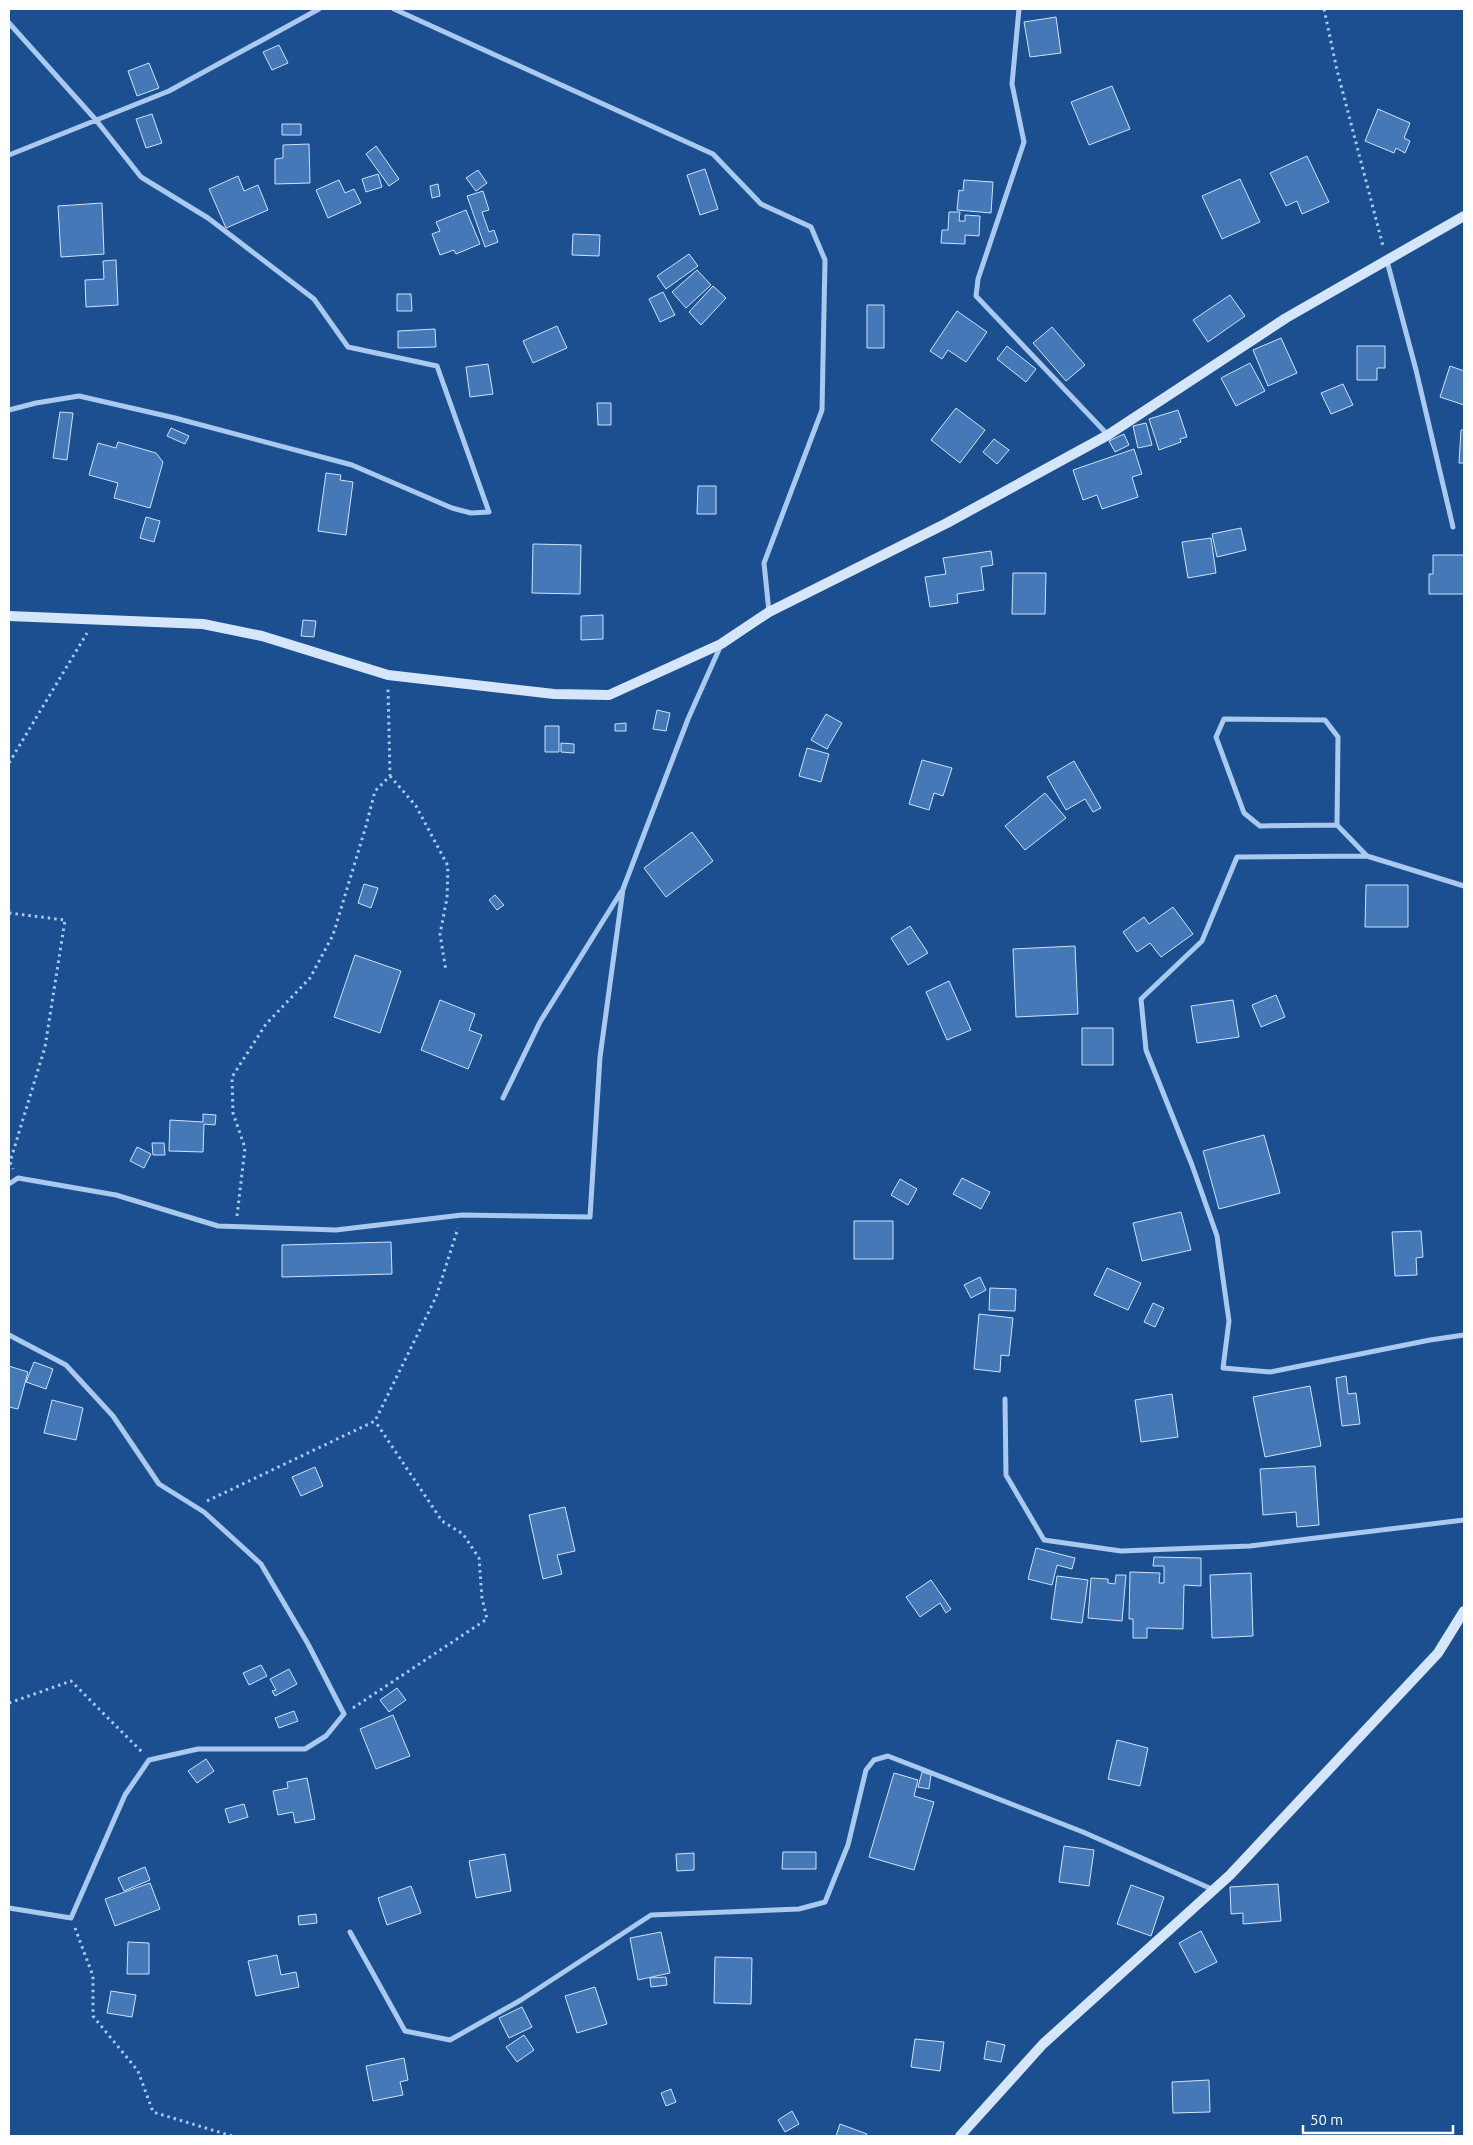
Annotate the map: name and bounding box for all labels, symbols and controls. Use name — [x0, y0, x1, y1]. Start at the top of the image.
scale bar — [1303, 2102, 1453, 2134]
text: 50 m — [1310, 2111, 1343, 2128]

